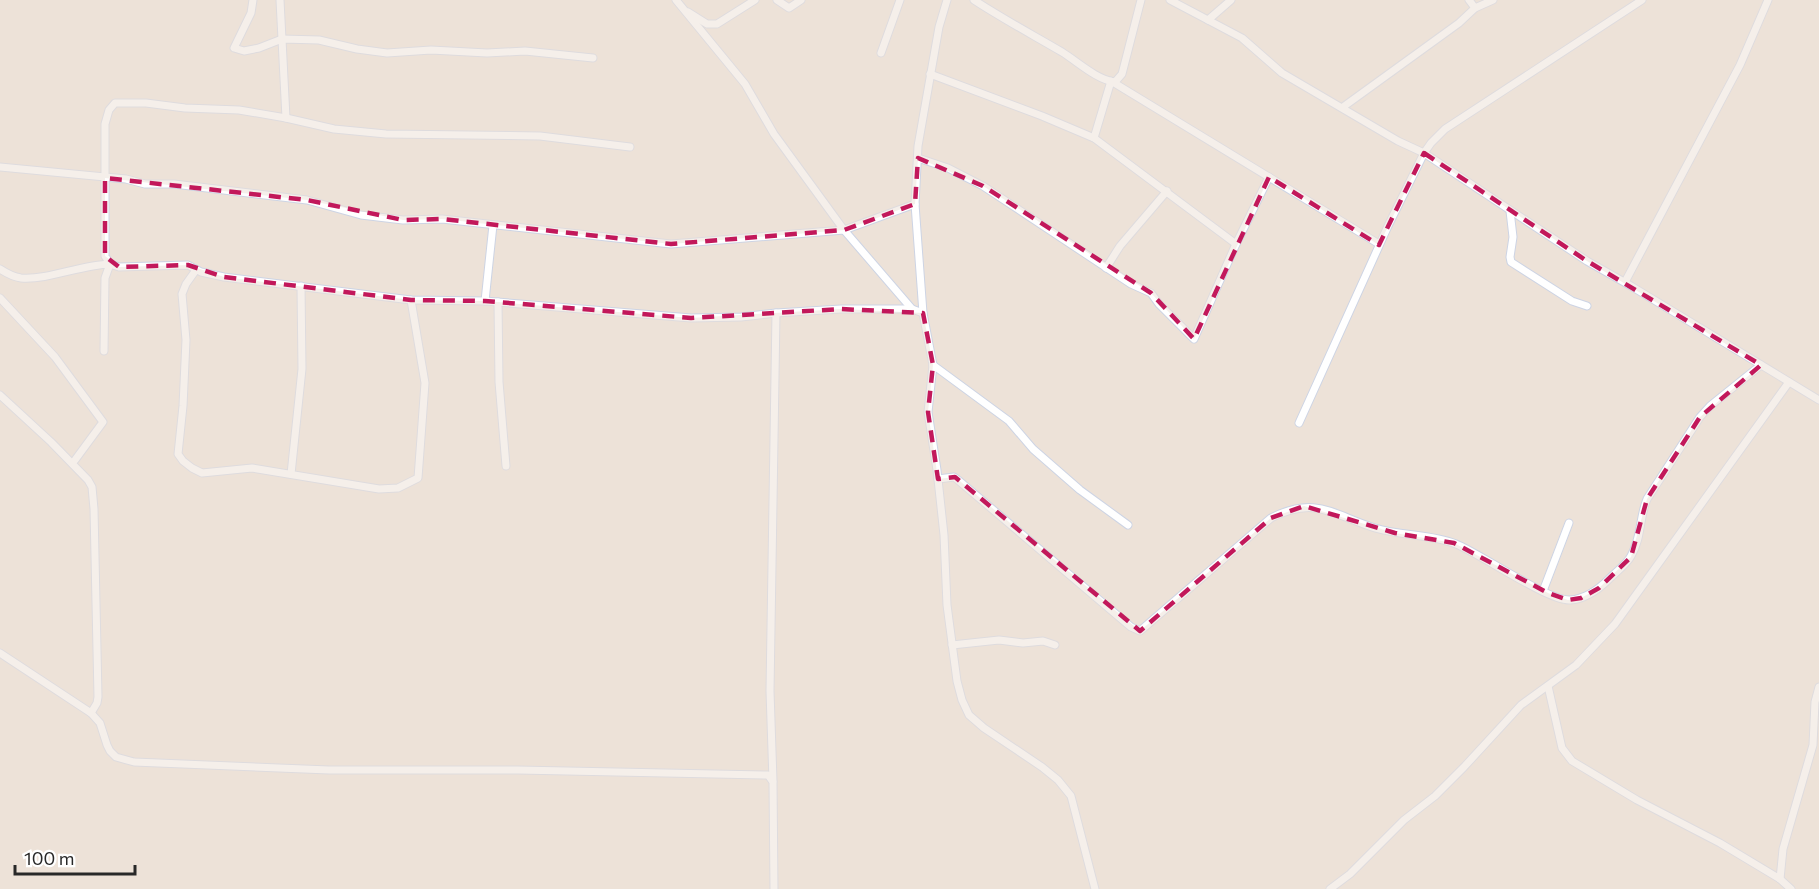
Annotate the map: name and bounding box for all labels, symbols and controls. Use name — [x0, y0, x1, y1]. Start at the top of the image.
scale bar — [15, 838, 135, 876]
text: 100 m — [24, 847, 74, 869]

